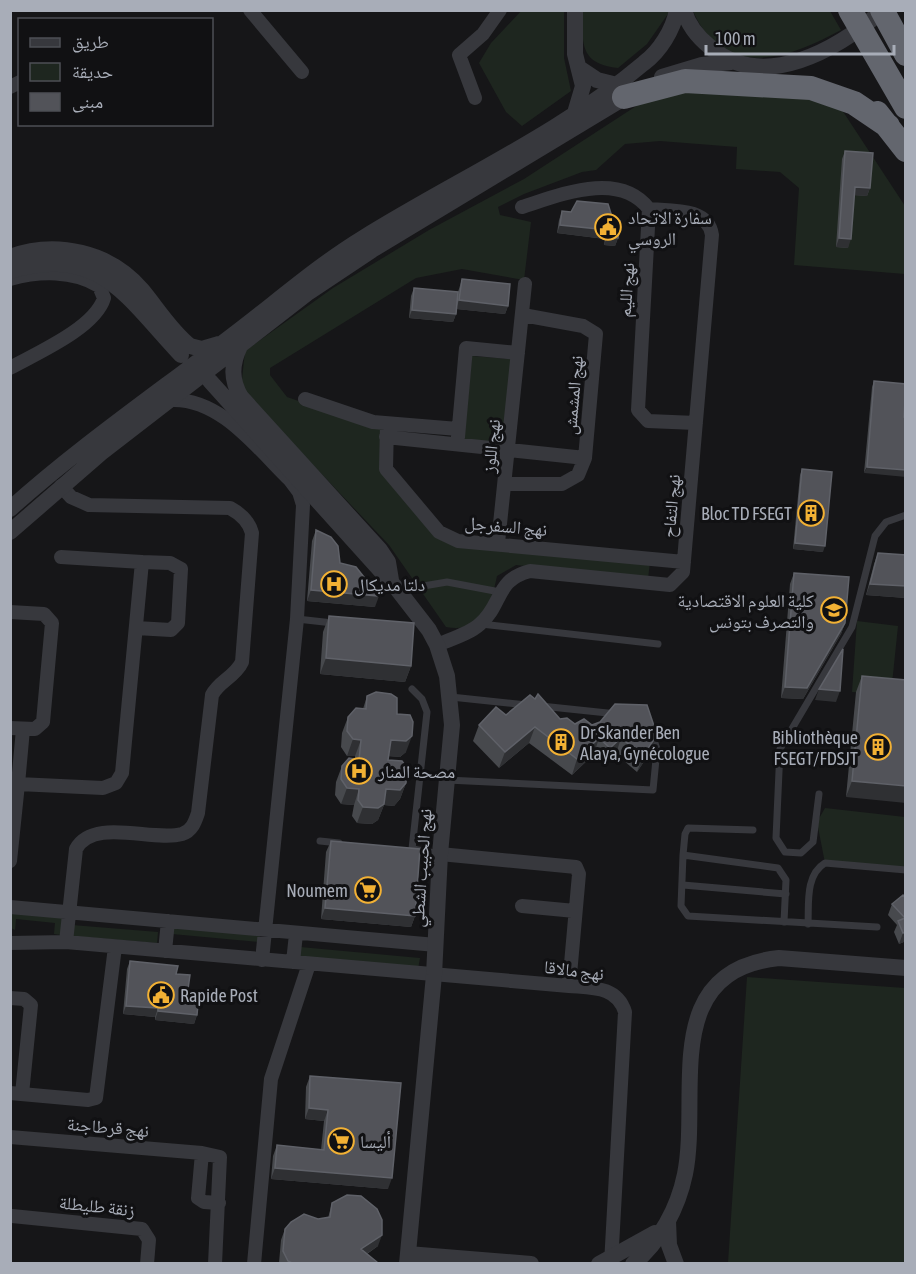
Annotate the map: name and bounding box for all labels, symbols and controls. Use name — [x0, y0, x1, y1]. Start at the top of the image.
legend — [18, 18, 213, 126]
scale bar — [706, 18, 894, 56]
text: 100 m — [715, 28, 756, 49]
text: طريق — [72, 31, 109, 53]
text: حديقة — [72, 61, 113, 82]
text: مبنى — [72, 91, 103, 113]
place label: سفارة الاتحاد الروسي — [628, 207, 712, 253]
public building icon: سفارة الاتحاد الروسي — [593, 212, 623, 242]
street label: نهج الليم — [614, 262, 640, 318]
street label: نهج المشمش — [559, 354, 589, 436]
street label: نهج اللوز — [478, 418, 506, 475]
street label: نهج التفاح — [658, 473, 686, 539]
building icon: Bloc TD FSEGT — [796, 498, 826, 528]
place label: Bloc TD FSEGT — [701, 503, 792, 524]
street label: نهج السفرجل — [464, 512, 548, 542]
hospital icon: دلتا مديكال — [319, 569, 349, 599]
place label: دلتا مديكال — [354, 574, 425, 596]
place label: كلية العلوم الاقتصادية والتصرف بتونس — [677, 590, 815, 633]
school or university icon: كلية العلوم الاقتصادية والتصرف بتونس — [819, 595, 849, 625]
place label: Dr Skander Ben Alaya, Gynécologue — [580, 722, 710, 764]
building icon: Dr Skander Ben Alaya, Gynécologue — [546, 727, 576, 757]
place label: Bibliothèque FSEGT/FDSJT — [772, 727, 858, 769]
building icon: Bibliothèque FSEGT/FDSJT — [863, 732, 893, 762]
hospital icon: مصحة المنار — [344, 756, 374, 786]
place label: مصحة المنار — [377, 761, 455, 782]
street label: نهج الحبيب الشطي — [406, 808, 440, 928]
supermarket icon: Noumem — [353, 875, 383, 905]
place label: Noumem — [286, 880, 348, 901]
street label: نهج مالاقا — [542, 956, 605, 986]
public building icon: Rapide Post — [146, 980, 176, 1010]
place label: Rapide Post — [180, 985, 258, 1006]
street label: نهج قرطاجنة — [66, 1113, 150, 1143]
supermarket icon: أليسا — [326, 1126, 356, 1156]
place label: أليسا — [360, 1131, 391, 1152]
street label: زنقة طليطلة — [58, 1192, 136, 1221]

